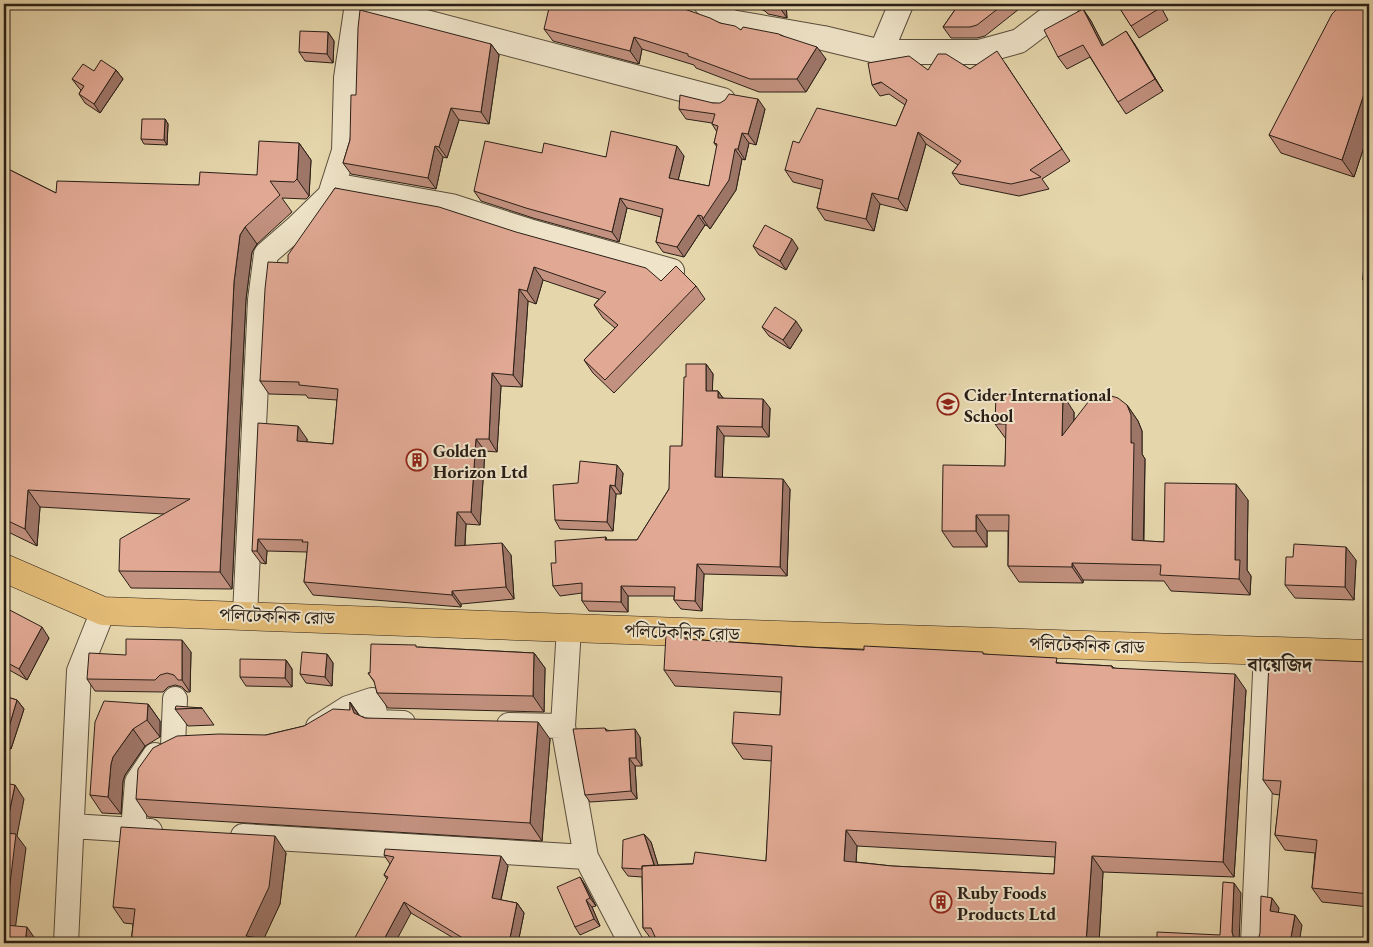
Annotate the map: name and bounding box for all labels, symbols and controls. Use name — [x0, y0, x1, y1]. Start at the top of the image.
place label: Cider International School — [964, 383, 1112, 427]
school or university icon: Cider International School — [936, 392, 960, 416]
place label: Golden Horizon Ltd — [433, 439, 528, 483]
building icon: Golden Horizon Ltd — [405, 448, 429, 472]
street label: পলিটেকনিক রোড — [219, 602, 336, 630]
street label: পলিটেকনিক রোড — [624, 618, 741, 646]
street label: পলিটেকনিক রোড — [1029, 631, 1146, 659]
district label: বায়েজিদ — [1247, 652, 1314, 677]
place label: Ruby Foods Products Ltd — [957, 881, 1056, 925]
building icon: Ruby Foods Products Ltd — [929, 890, 953, 914]

